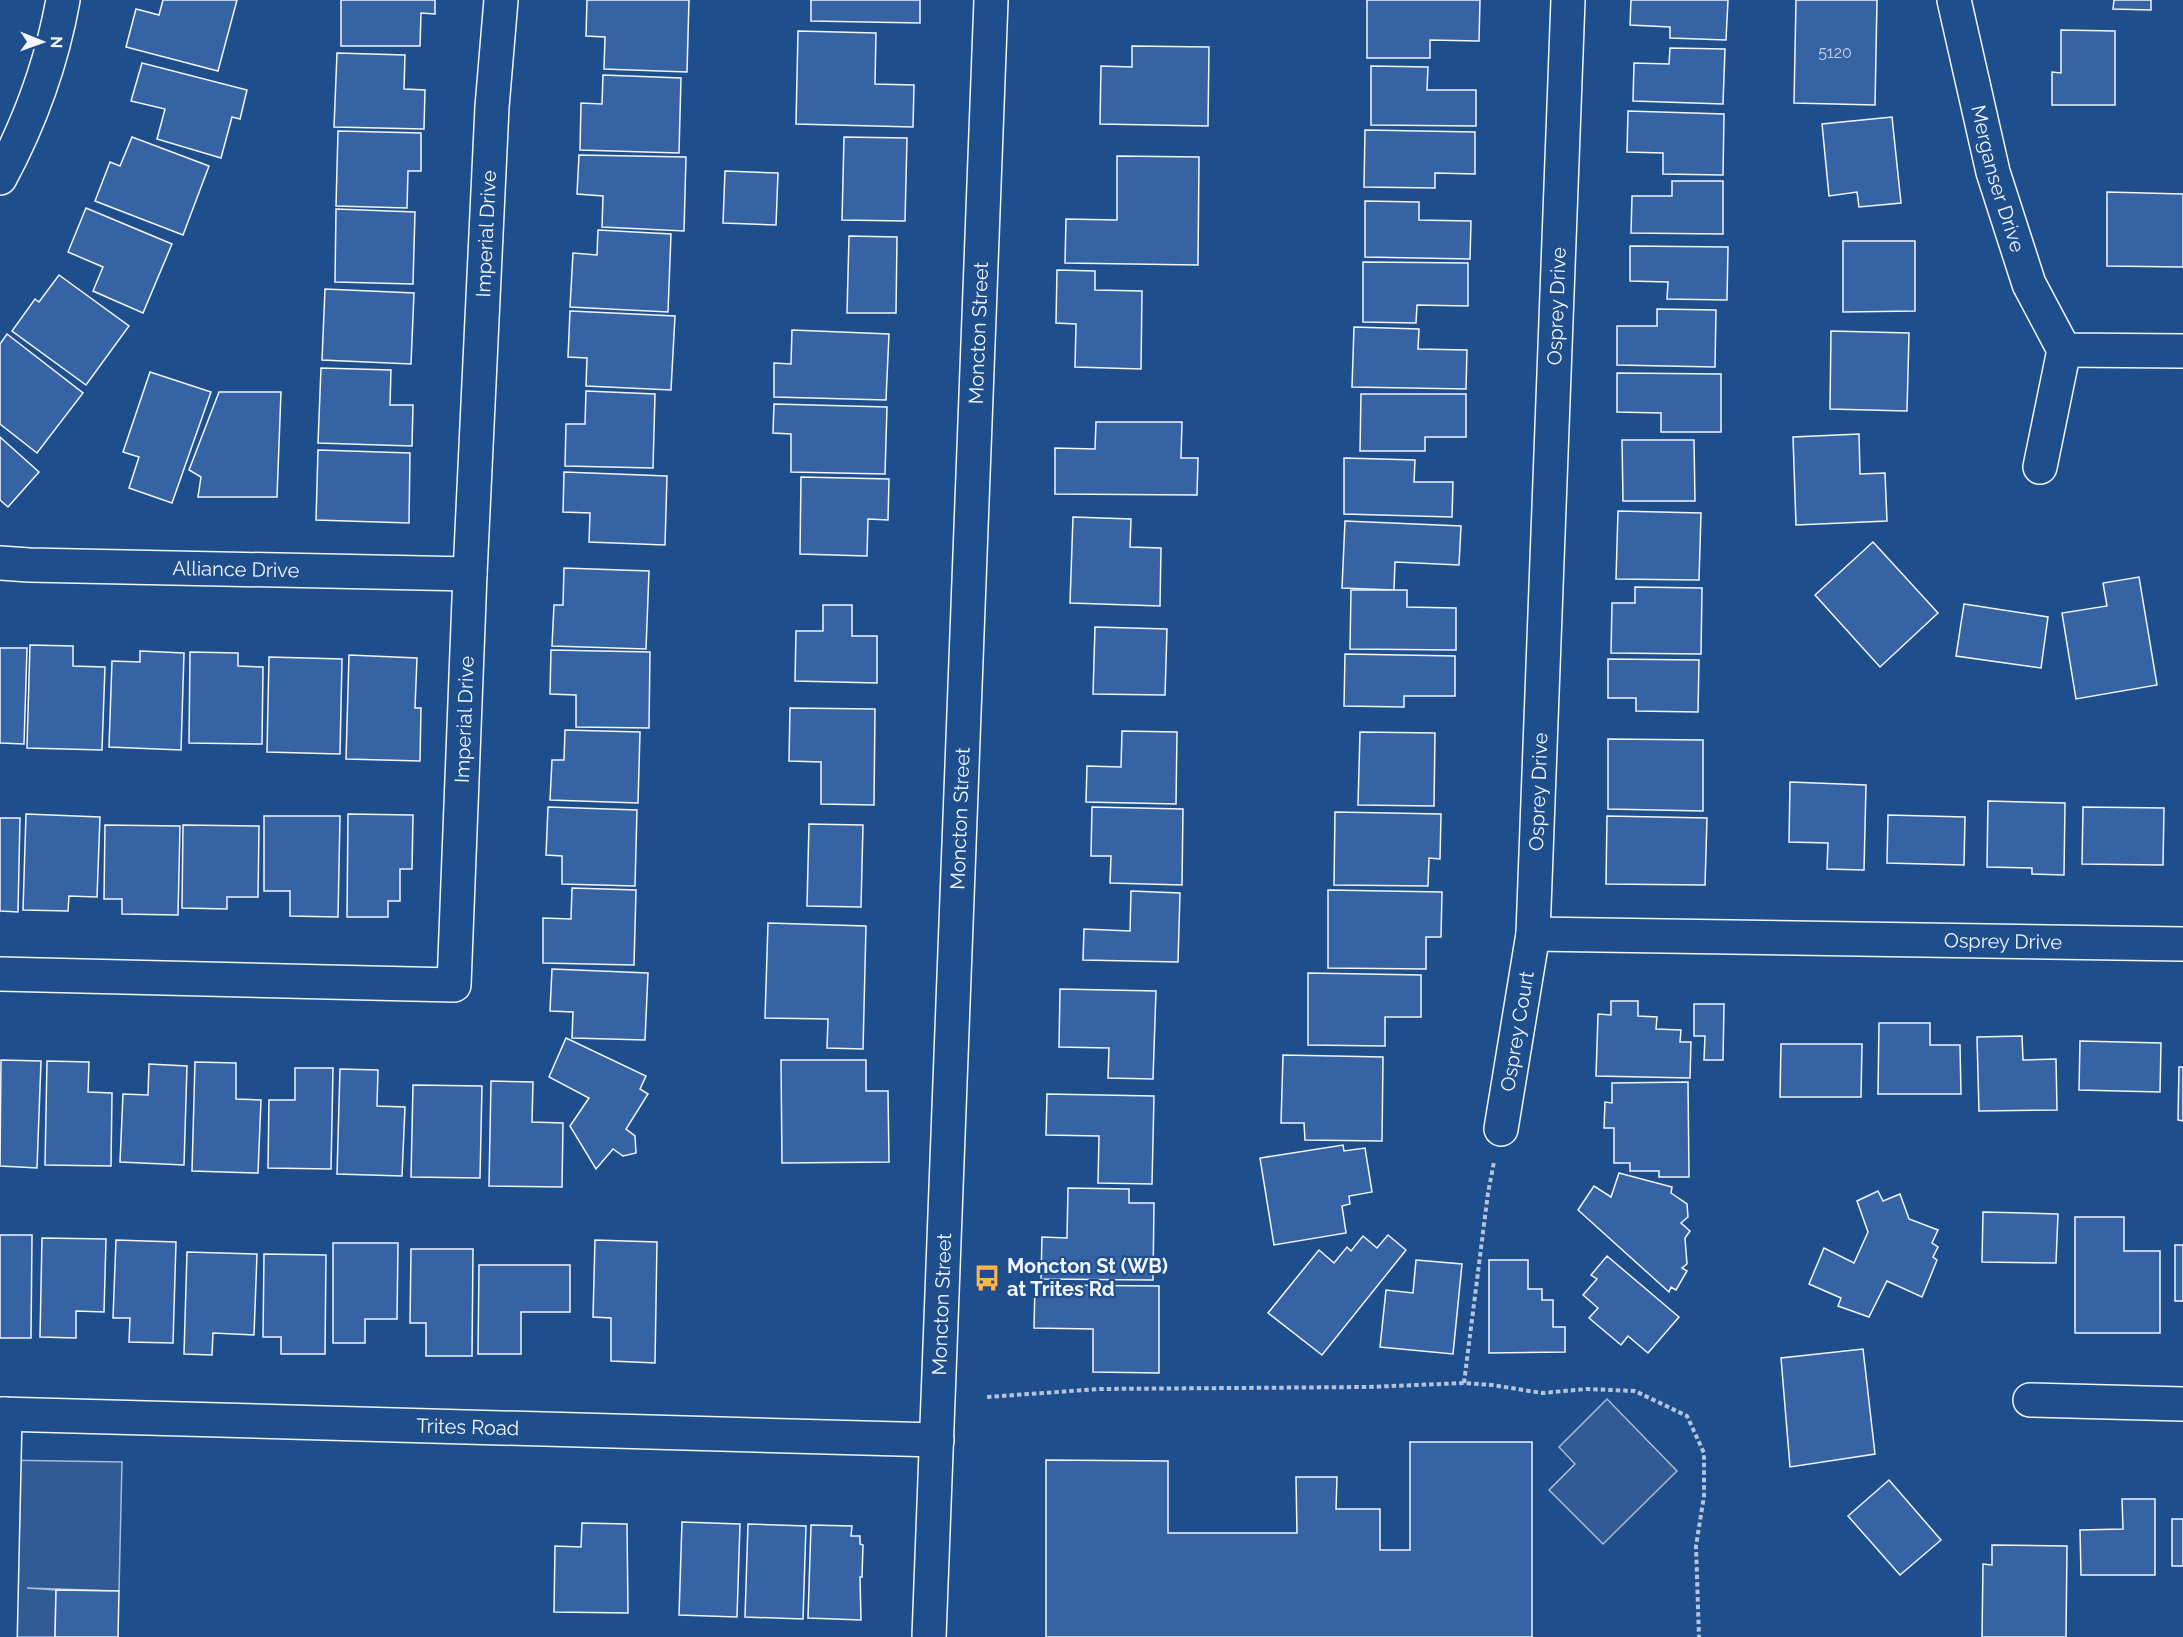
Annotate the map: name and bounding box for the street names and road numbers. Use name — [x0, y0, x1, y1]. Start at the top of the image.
street label: Merganser Drive — [1966, 103, 2030, 255]
street label: Imperial Drive — [471, 169, 501, 298]
street label: Osprey Drive — [1542, 246, 1571, 366]
street label: Moncton Street — [964, 261, 993, 405]
street label: Alliance Drive — [172, 556, 300, 583]
street label: Imperial Drive — [450, 655, 479, 784]
street label: Osprey Drive — [1524, 732, 1553, 851]
street label: Moncton Street — [945, 747, 975, 890]
street label: Osprey Drive — [1944, 928, 2063, 954]
street label: Osprey Court — [1495, 969, 1539, 1093]
street label: Moncton Street — [927, 1232, 956, 1376]
street label: Trites Road — [416, 1414, 520, 1440]

